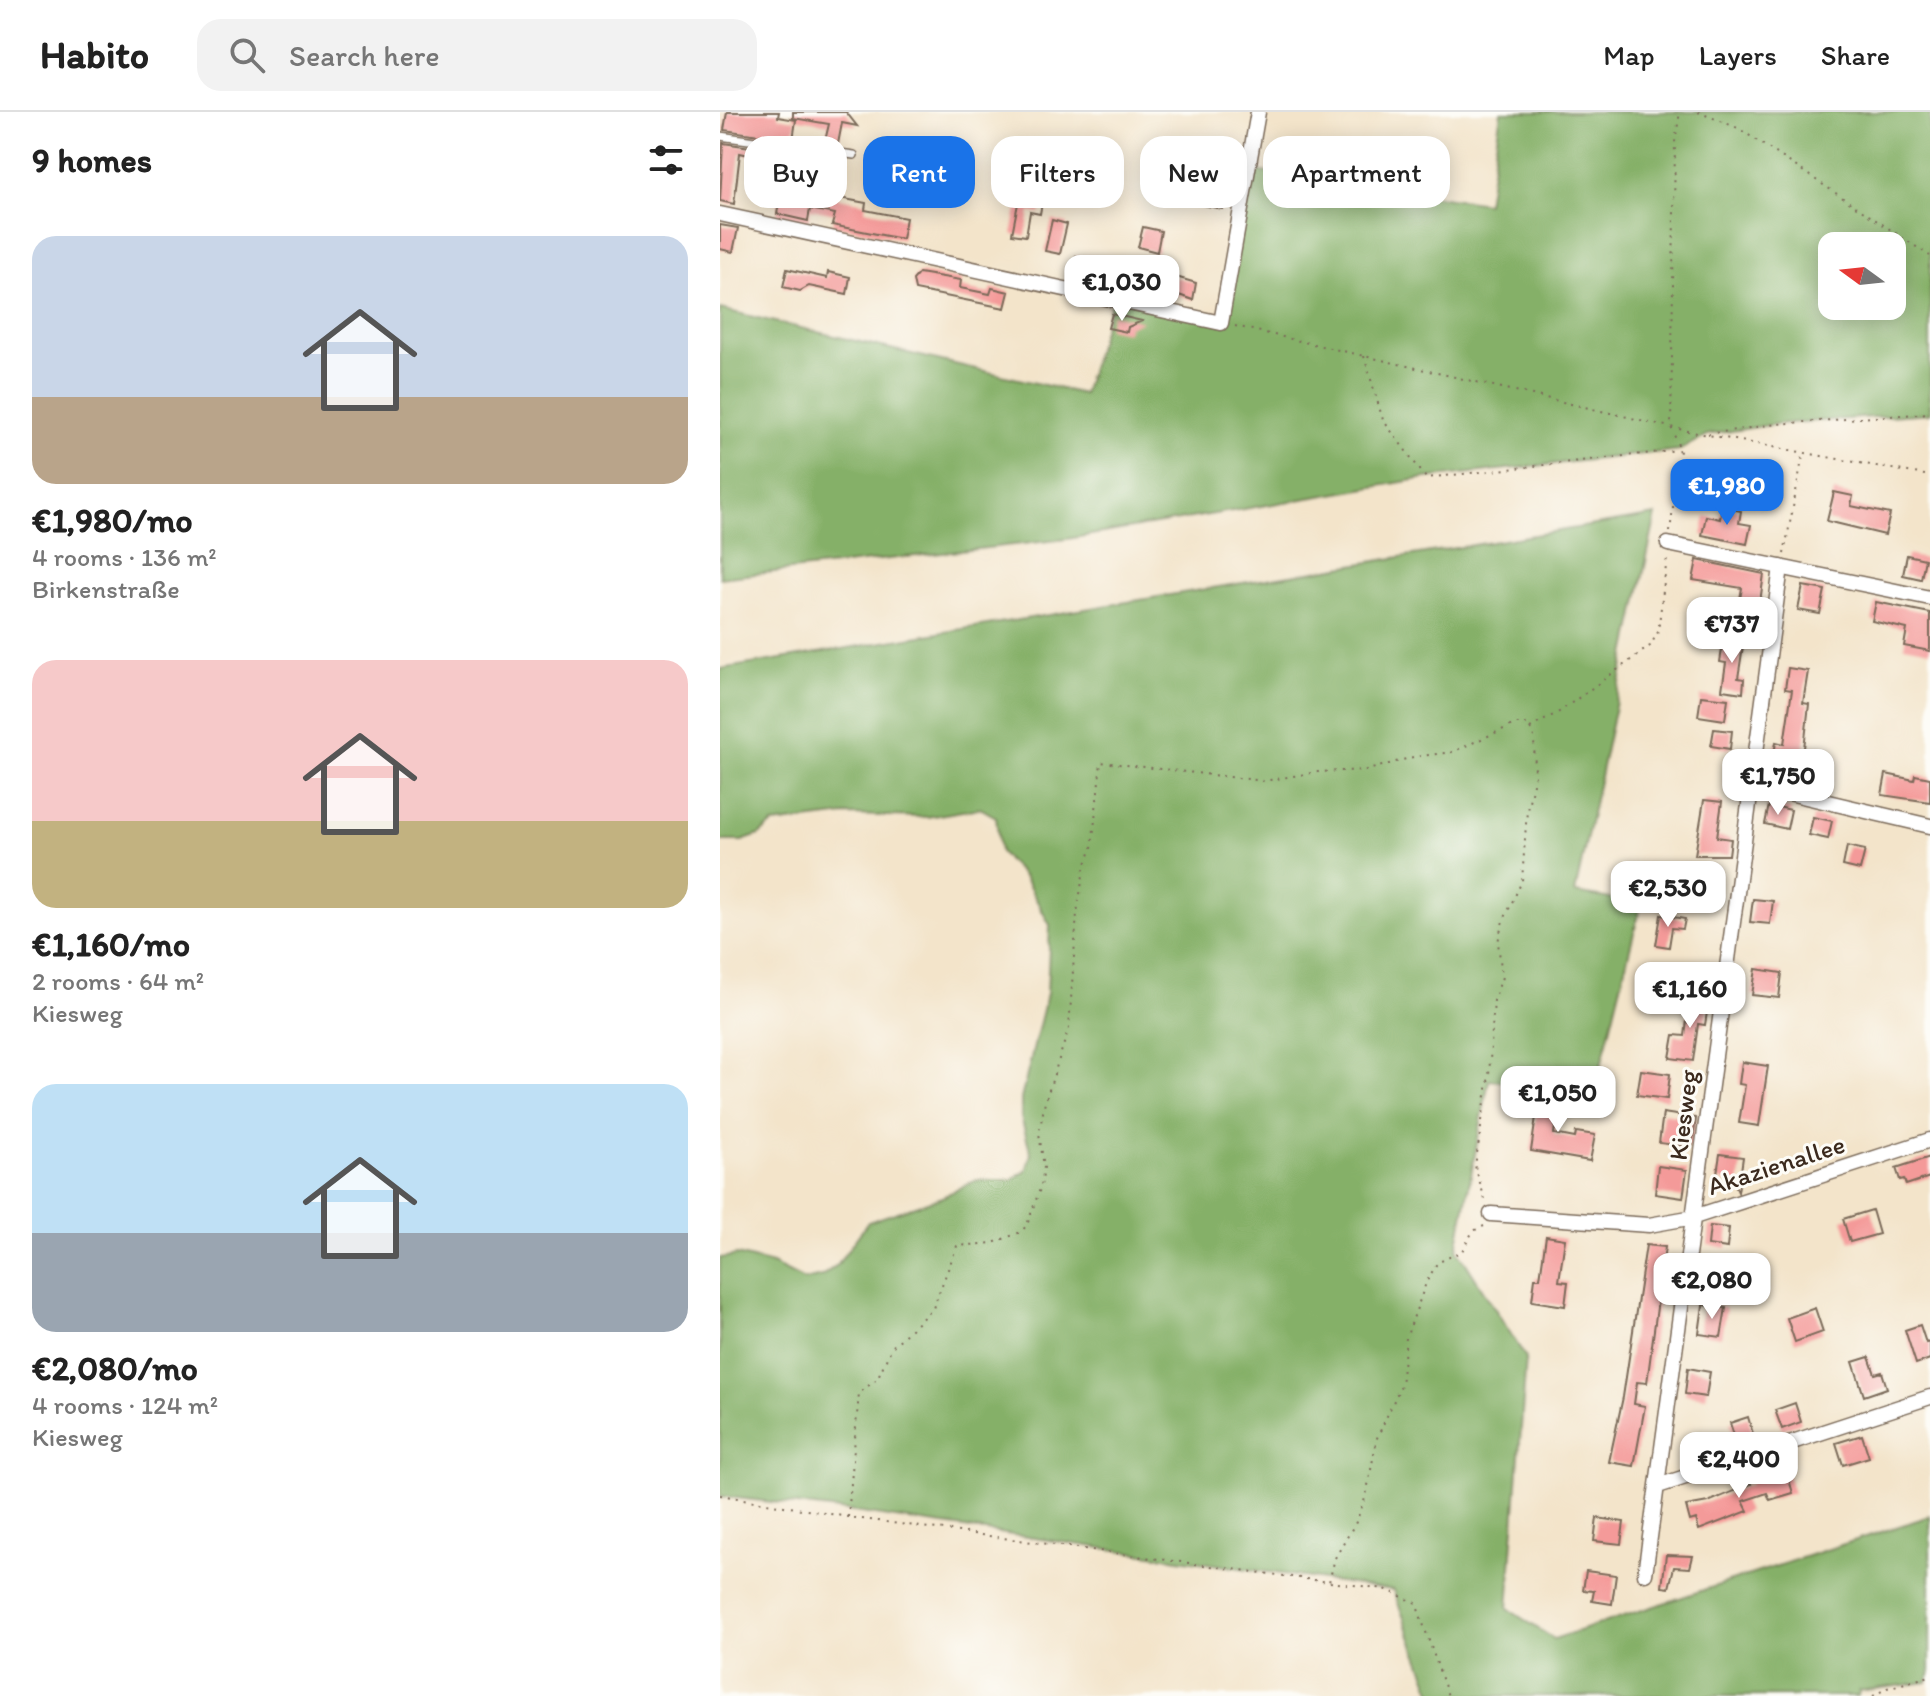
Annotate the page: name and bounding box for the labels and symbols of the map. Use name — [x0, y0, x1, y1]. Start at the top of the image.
north arrow — [1818, 232, 1906, 320]
pin: €1,030 — [1057, 255, 1187, 323]
pin: €1,980 — [1662, 459, 1792, 527]
pin: €737 — [1685, 597, 1779, 665]
pin: €1,750 — [1713, 749, 1843, 817]
pin: €2,530 — [1603, 861, 1733, 929]
pin: €1,160 — [1625, 962, 1755, 1030]
pin: €1,050 — [1493, 1066, 1623, 1134]
street label: Kiesweg — [1662, 1067, 1704, 1162]
street label: Akazienallee — [1703, 1128, 1849, 1202]
pin: €2,080 — [1647, 1253, 1777, 1321]
pin: €2,400 — [1674, 1432, 1804, 1500]

